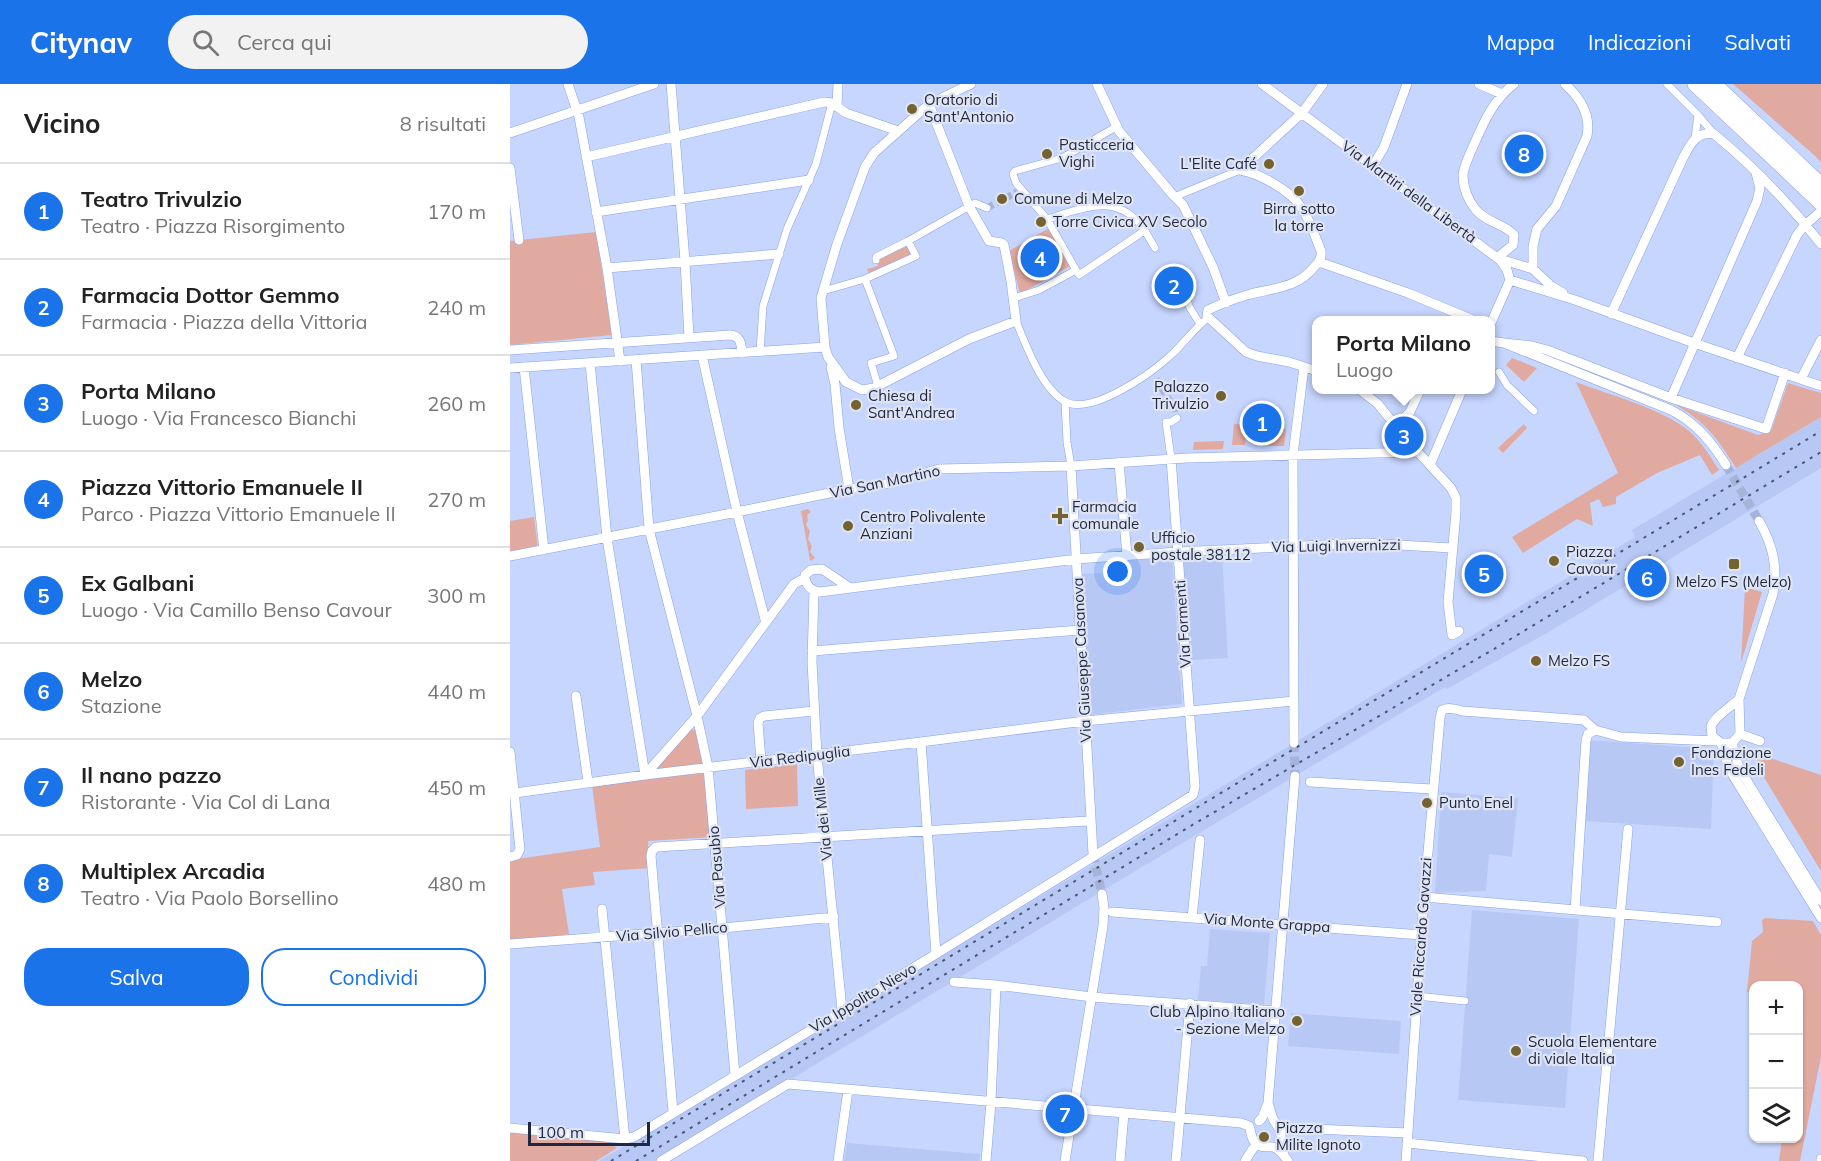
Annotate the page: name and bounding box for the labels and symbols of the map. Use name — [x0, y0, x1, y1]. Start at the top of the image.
place label: Oratorio di Sant'Antonio — [924, 90, 1014, 126]
marker: Oratorio di Sant'Antonio — [905, 102, 919, 116]
pin: 8 — [1504, 132, 1544, 176]
place label: Pasticceria Vighi — [1059, 135, 1134, 171]
street label: Via Martiri della Libertà — [1338, 136, 1481, 247]
marker: Pasticceria Vighi — [1040, 147, 1054, 161]
place label: L'Elite Café — [1180, 154, 1257, 173]
marker: L'Elite Café — [1262, 157, 1276, 171]
marker: Birra sotto la torre — [1292, 184, 1306, 198]
place label: Comune di Melzo — [1014, 189, 1132, 208]
marker: Comune di Melzo — [995, 192, 1009, 206]
place label: Birra sotto la torre — [1263, 199, 1335, 235]
place label: Torre Civica XV Secolo — [1053, 212, 1207, 231]
marker: Torre Civica XV Secolo — [1034, 215, 1048, 229]
pin: 4 — [1020, 236, 1060, 280]
pin: 2 — [1154, 264, 1194, 308]
place label: Palazzo Trivulzio — [1152, 377, 1209, 413]
place label: Chiesa di Sant'Andrea — [868, 386, 955, 422]
marker: Palazzo Trivulzio — [1214, 389, 1228, 403]
marker: Chiesa di Sant'Andrea — [849, 398, 863, 412]
pin: 1 — [1242, 400, 1281, 446]
pin: 3 — [1384, 414, 1424, 458]
street label: Via San Martino — [828, 461, 942, 502]
place label: Farmacia comunale — [1072, 497, 1139, 533]
place label: Centro Polivalente Anziani — [860, 507, 986, 543]
marker: Farmacia comunale — [1053, 509, 1067, 523]
marker: Centro Polivalente Anziani — [841, 519, 855, 533]
place label: Ufficio postale 38112 — [1151, 528, 1251, 564]
street label: Via Luigi Invernizzi — [1271, 535, 1401, 556]
marker: Ufficio postale 38112 — [1132, 540, 1146, 554]
place label: Piazza Cavour — [1566, 542, 1616, 578]
pin: 5 — [1464, 552, 1504, 596]
marker: Piazza Cavour — [1547, 554, 1561, 568]
pin: 6 — [1628, 556, 1666, 600]
your location — [1103, 557, 1132, 586]
marker: Melzo FS (Melzo) — [1727, 557, 1741, 571]
place label: Melzo FS (Melzo) — [1676, 572, 1792, 591]
street label: Via Giuseppe Casanova — [1068, 577, 1095, 743]
street label: Via Formenti — [1170, 579, 1195, 669]
place label: Melzo FS — [1548, 651, 1610, 670]
marker: Melzo FS — [1529, 654, 1543, 668]
street label: Via Redipuglia — [749, 741, 851, 772]
place label: Fondazione Ines Fedeli — [1691, 743, 1771, 779]
marker: Fondazione Ines Fedeli — [1672, 755, 1686, 769]
street label: Via dei Mille — [809, 777, 836, 861]
place label: Punto Enel — [1439, 793, 1513, 812]
marker: Punto Enel — [1420, 796, 1434, 810]
street label: Via Pasubio — [703, 825, 730, 909]
street label: Viale Riccardo Gavazzi — [1405, 857, 1436, 1017]
street label: Via Monte Grappa — [1203, 909, 1331, 936]
street label: Via Silvio Pellico — [616, 917, 728, 946]
street label: Via Ippolito Nievo — [806, 958, 920, 1037]
place label: Club Alpino Italiano - Sezione Melzo — [1150, 1002, 1285, 1038]
marker: Club Alpino Italiano - Sezione Melzo — [1290, 1014, 1304, 1028]
place label: Scuola Elementare di viale Italia — [1528, 1032, 1657, 1068]
marker: Scuola Elementare di viale Italia — [1509, 1044, 1523, 1058]
pin: 7 — [1046, 1092, 1084, 1136]
place label: Piazza Milite Ignoto — [1276, 1118, 1361, 1154]
scale bar — [528, 1119, 650, 1146]
marker: Piazza Milite Ignoto — [1257, 1130, 1271, 1144]

